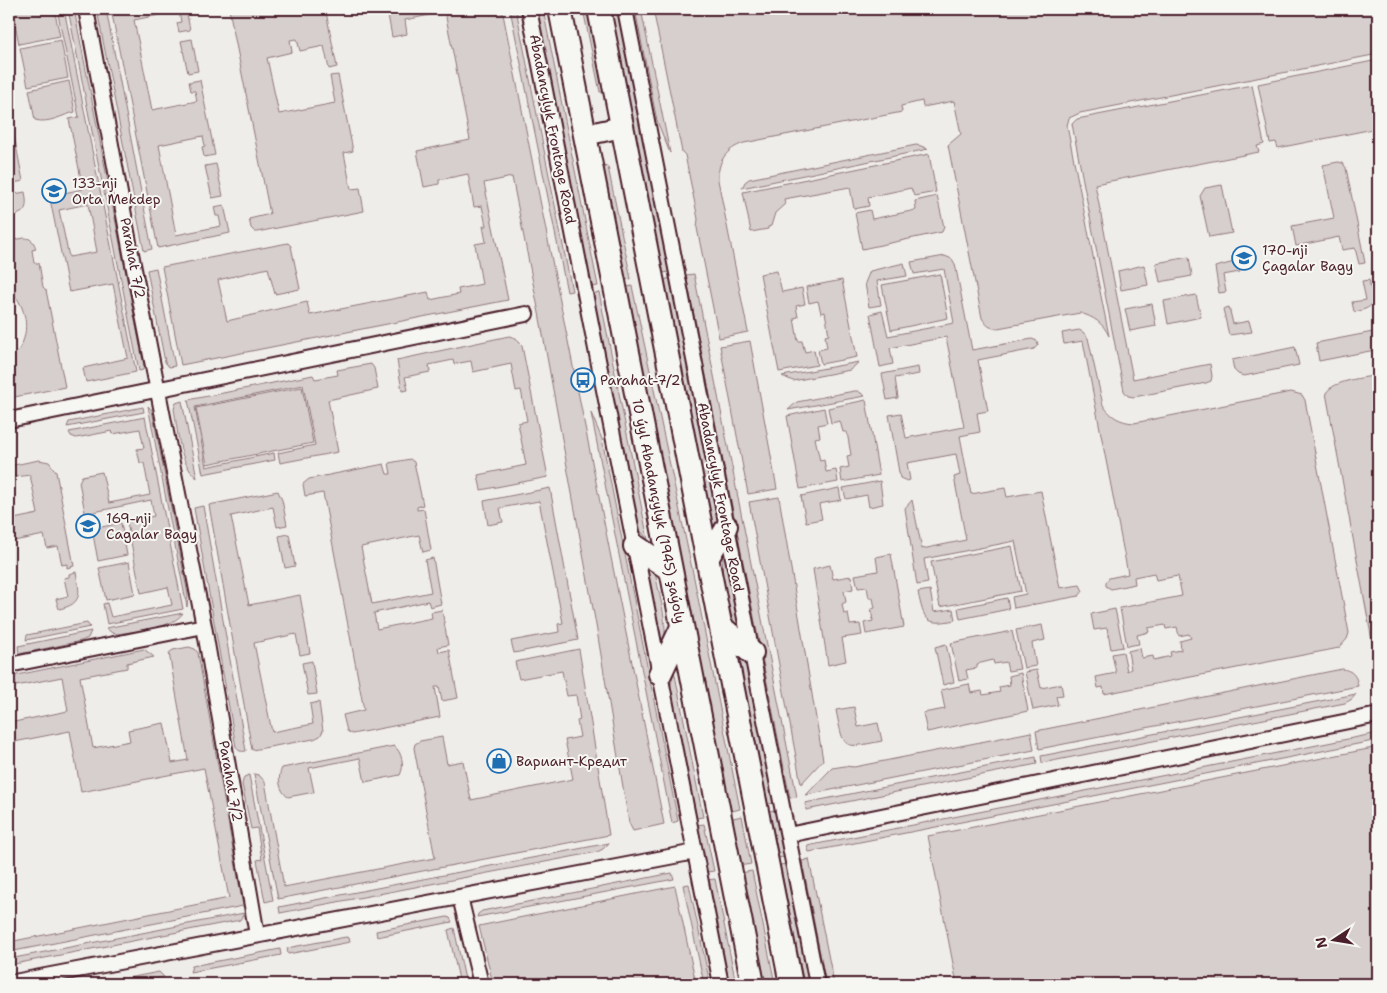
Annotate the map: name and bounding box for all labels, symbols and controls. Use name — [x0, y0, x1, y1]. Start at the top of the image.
street label: Abadancylyk Frontage Road — [526, 33, 580, 226]
place label: 133-nji Orta Mekdep — [72, 174, 161, 208]
school or university icon: 133-nji Orta Mekdep — [41, 178, 67, 204]
street label: Parahat 7/2 — [116, 216, 150, 300]
place label: 170-nji Çagalar Bagy — [1262, 241, 1353, 275]
school or university icon: 170-nji Çagalar Bagy — [1231, 245, 1257, 271]
bus stop icon: Parahat-7/2 — [570, 367, 596, 393]
place label: Parahat-7/2 — [600, 371, 681, 389]
street label: 10 ýyl Abadançylyk (1945) şaýoly — [628, 397, 690, 625]
street label: Abadancylyk Frontage Road — [694, 401, 748, 594]
place label: 169-nji Cagalar Bagy — [106, 509, 197, 543]
school or university icon: 169-nji Cagalar Bagy — [75, 513, 101, 539]
street label: Parahat 7/2 — [215, 739, 247, 823]
shop icon: Вариант-Кредит — [486, 748, 512, 774]
place label: Вариант-Кредит — [516, 752, 628, 770]
north arrow — [1310, 916, 1360, 966]
text: N — [1311, 935, 1331, 950]

